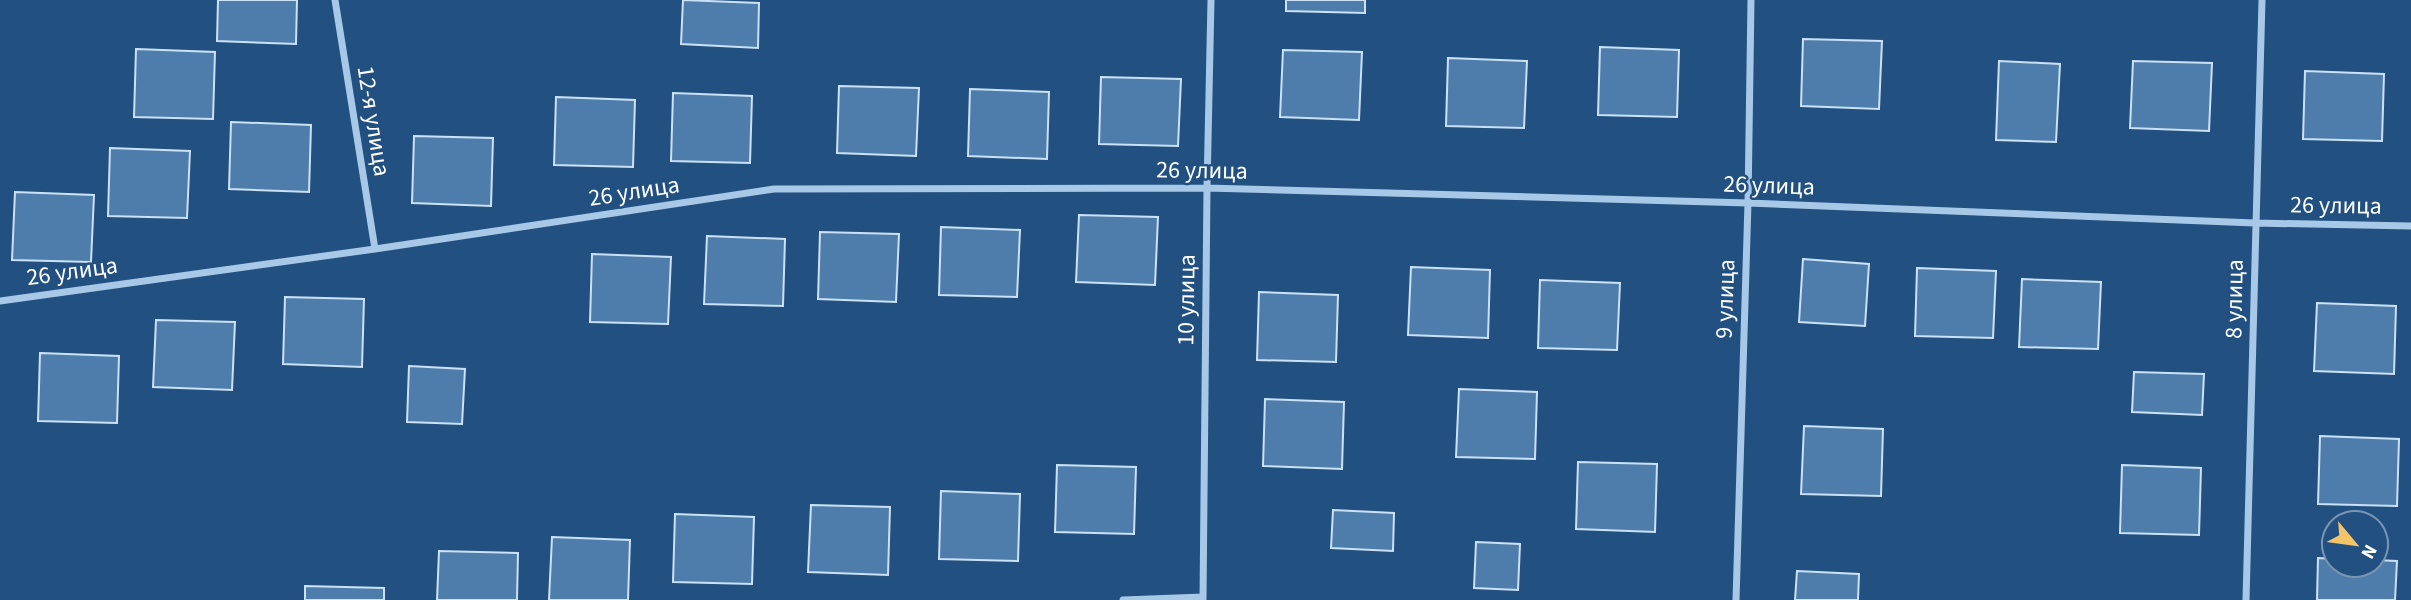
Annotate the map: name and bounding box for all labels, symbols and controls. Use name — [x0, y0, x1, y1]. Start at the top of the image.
street label: 12-я улица — [348, 63, 399, 179]
street label: 26 улица — [1156, 152, 1248, 189]
street label: 26 улица — [1723, 166, 1815, 205]
street label: 26 улица — [586, 167, 682, 216]
street label: 26 улица — [2290, 187, 2382, 224]
street label: 26 улица — [24, 248, 120, 295]
street label: 10 улица — [1168, 254, 1205, 346]
street label: 9 улица — [1707, 259, 1744, 339]
street label: 8 улица — [2216, 259, 2253, 339]
north arrow — [2320, 509, 2390, 579]
text: N — [2354, 539, 2383, 564]

